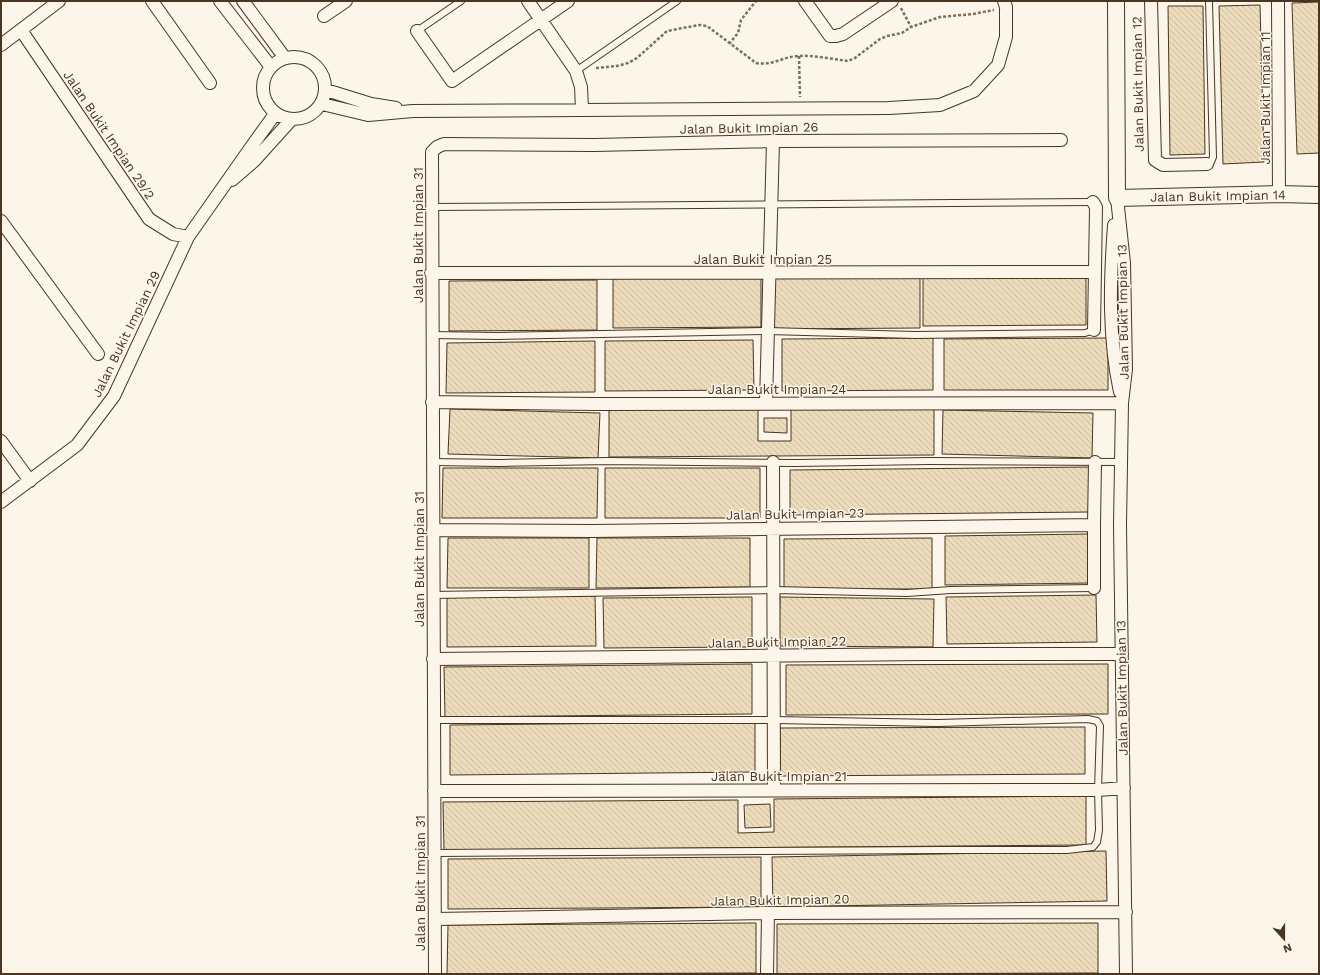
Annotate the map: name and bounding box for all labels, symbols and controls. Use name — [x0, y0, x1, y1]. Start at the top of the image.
street label: Jalan Bukit Impian 12 — [1129, 16, 1147, 152]
street label: Jalan Bukit Impian 11 — [1258, 31, 1273, 165]
street label: Jalan Bukit Impian 29/2 — [60, 68, 158, 202]
street label: Jalan Bukit Impian 26 — [680, 119, 819, 137]
street label: Jalan Bukit Impian 31 — [411, 167, 426, 303]
street label: Jalan Bukit Impian 14 — [1150, 187, 1286, 205]
street label: Jalan Bukit Impian 13 — [1114, 244, 1132, 380]
street label: Jalan Bukit Impian 25 — [694, 252, 832, 267]
street label: Jalan Bukit Impian 29 — [89, 268, 163, 400]
street label: Jalan Bukit Impian 24 — [708, 382, 846, 397]
street label: Jalan Bukit Impian 31 — [412, 491, 427, 627]
street label: Jalan Bukit Impian 23 — [726, 505, 864, 523]
street label: Jalan Bukit Impian 13 — [1113, 620, 1131, 756]
street label: Jalan Bukit Impian 22 — [708, 633, 846, 651]
street label: Jalan Bukit Impian 21 — [711, 769, 847, 784]
street label: Jalan Bukit Impian 31 — [413, 815, 428, 951]
street label: Jalan Bukit Impian 20 — [710, 891, 850, 909]
north arrow — [1264, 919, 1304, 959]
text: N — [1281, 940, 1294, 955]

